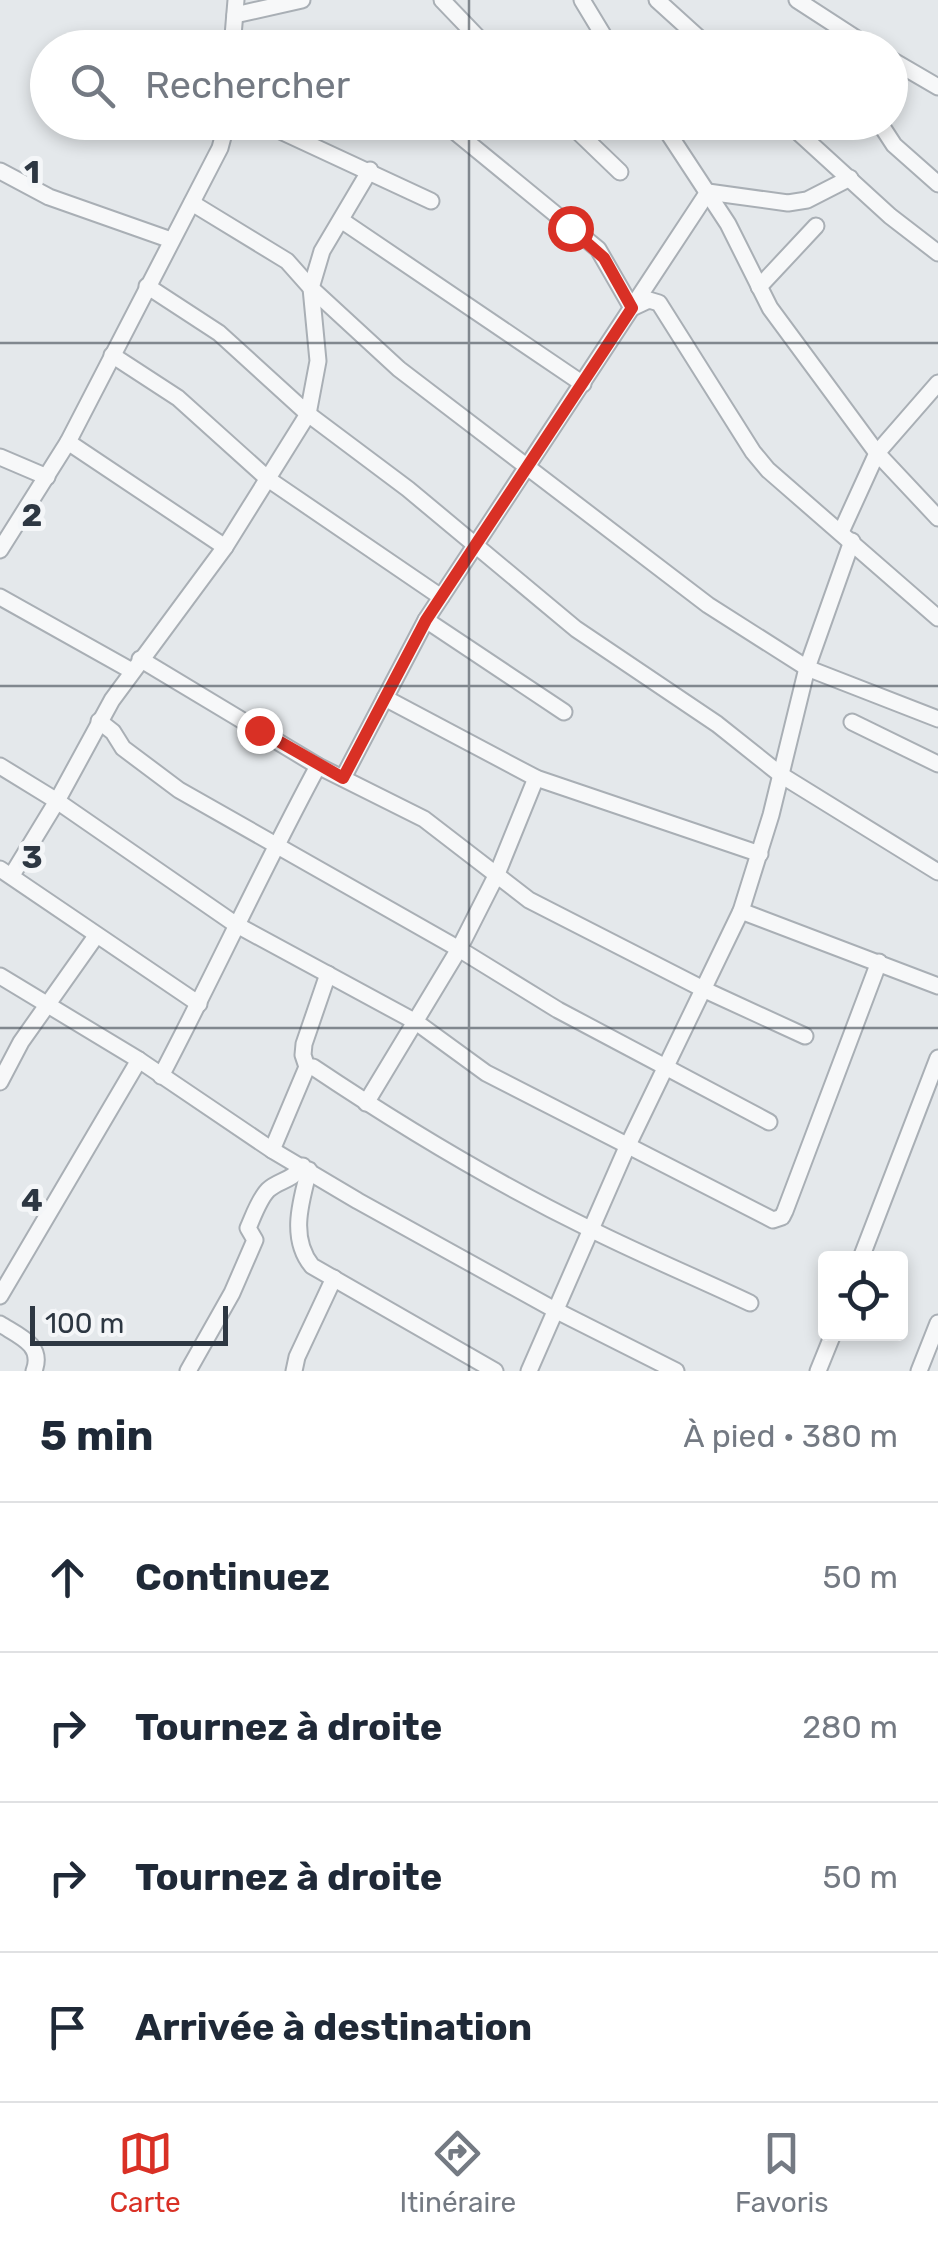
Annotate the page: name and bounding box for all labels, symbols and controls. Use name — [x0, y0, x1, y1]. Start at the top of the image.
search box — [30, 30, 908, 140]
icon: search — [65, 58, 120, 113]
text: Rechercher — [145, 62, 350, 108]
text: 1 — [24, 153, 40, 191]
route start — [548, 206, 594, 252]
text: 2 — [22, 496, 42, 534]
route end — [237, 708, 283, 754]
text: 3 — [21, 838, 43, 876]
text: 4 — [21, 1181, 43, 1219]
map controls — [818, 1251, 908, 1341]
button: locate — [818, 1251, 908, 1341]
scale bar — [30, 1301, 228, 1346]
text: 100 m — [45, 1307, 124, 1340]
text: 5 min — [40, 1411, 154, 1461]
text: À pied · 380 m — [683, 1417, 898, 1455]
icon: ahead — [40, 1550, 95, 1605]
text: Continuez — [135, 1554, 330, 1600]
text: 50 m — [822, 1558, 898, 1596]
icon: right — [40, 1700, 95, 1755]
text: Tournez à droite — [135, 1704, 442, 1750]
text: 280 m — [802, 1708, 898, 1746]
icon: right — [40, 1850, 95, 1905]
text: Tournez à droite — [135, 1854, 442, 1900]
text: 50 m — [822, 1858, 898, 1896]
icon: arrive — [40, 2000, 95, 2055]
text: Arrivée à destination — [135, 2004, 532, 2050]
tab: Carte — [109, 2126, 181, 2219]
tab: Itinéraire — [400, 2126, 516, 2219]
tab: Favoris — [735, 2126, 829, 2219]

